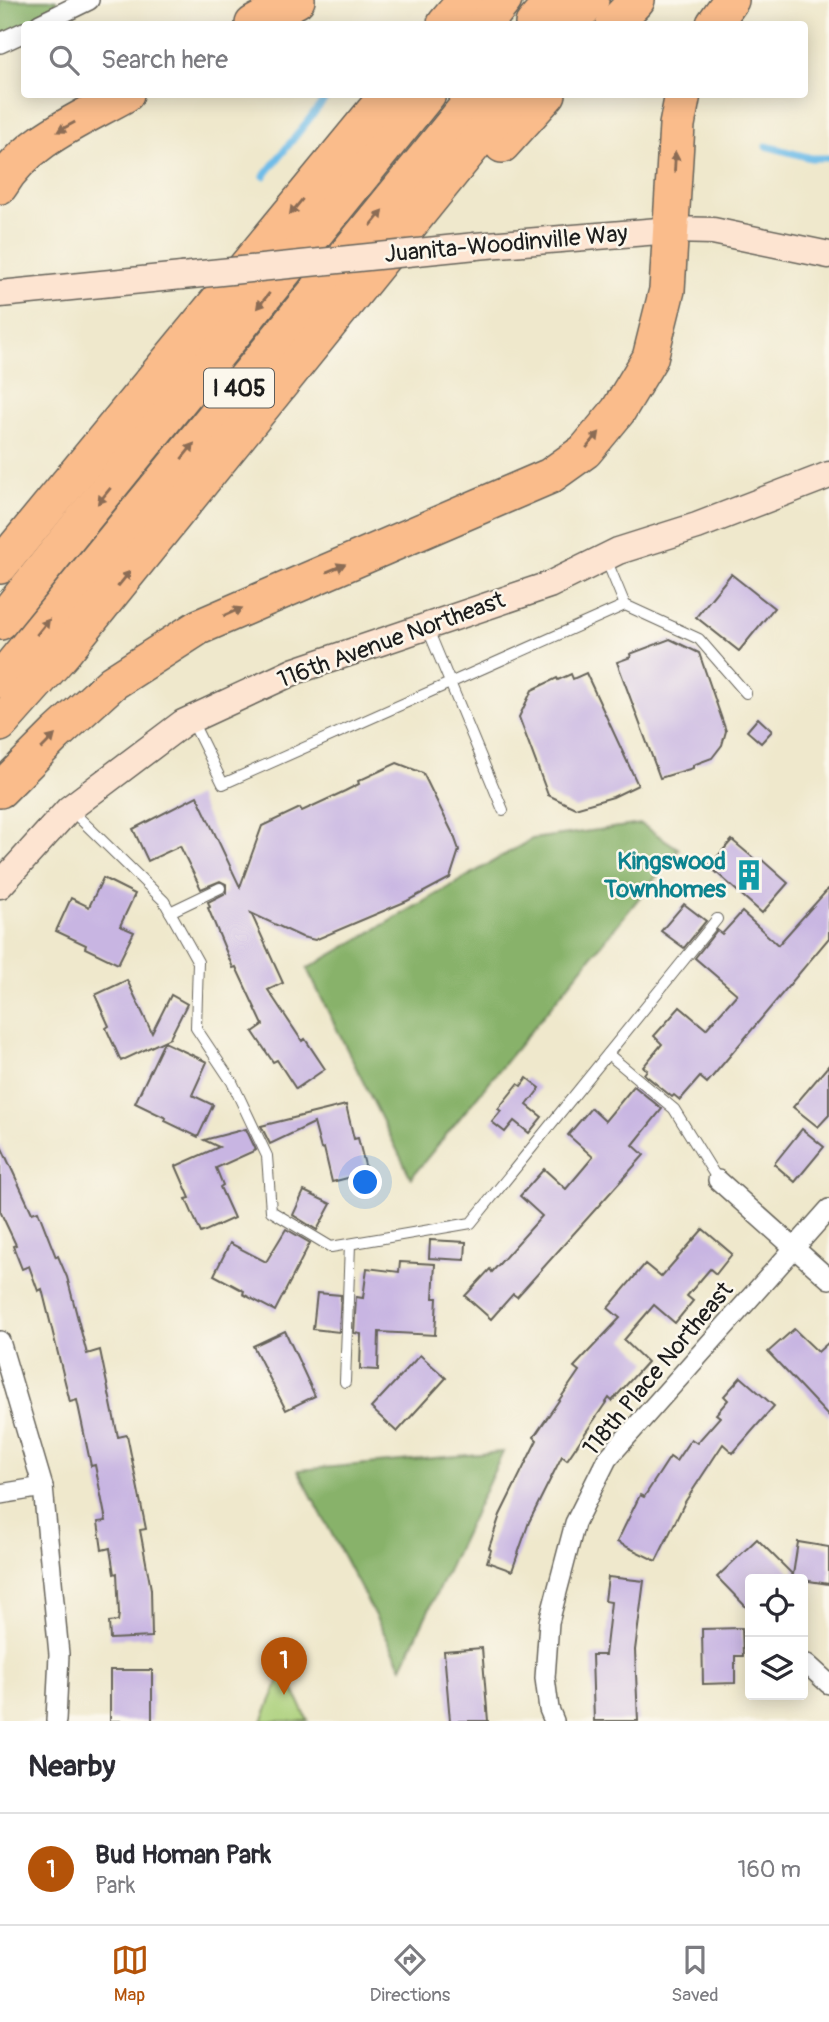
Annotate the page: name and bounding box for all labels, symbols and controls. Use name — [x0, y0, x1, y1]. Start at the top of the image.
search box — [21, 21, 808, 98]
icon: search — [45, 41, 83, 79]
text: Search here — [101, 44, 228, 76]
one-way arrow — [56, 121, 76, 133]
one-way arrow — [670, 151, 681, 173]
one-way arrow — [288, 197, 303, 215]
one-way arrow — [370, 209, 385, 227]
street label: Juanita-Woodinville Way — [383, 219, 629, 269]
one-way arrow — [255, 291, 270, 309]
road number: I 405 — [204, 368, 274, 408]
one-way arrow — [585, 432, 600, 449]
one-way arrow — [180, 443, 195, 460]
one-way arrow — [97, 488, 112, 505]
one-way arrow — [326, 562, 346, 574]
one-way arrow — [116, 570, 131, 587]
street label: 116th Avenue Northeast — [273, 585, 509, 695]
one-way arrow — [223, 606, 244, 617]
one-way arrow — [36, 618, 51, 636]
one-way arrow — [40, 733, 57, 750]
place label: Kingswood Townhomes — [603, 847, 726, 904]
building icon: Kingswood Townhomes — [732, 858, 766, 892]
your location — [348, 1165, 382, 1199]
street label: 118th Place Northeast — [577, 1276, 739, 1462]
map controls — [745, 1574, 808, 1700]
button: locate — [745, 1574, 808, 1637]
pin: 1 — [261, 1637, 307, 1695]
button: layers — [745, 1637, 808, 1700]
text: Nearby — [28, 1748, 115, 1785]
text: Bud Homan Park — [95, 1839, 271, 1871]
text: 1 — [47, 1855, 56, 1884]
text: 160 m — [737, 1855, 801, 1884]
text: Park — [95, 1871, 135, 1900]
tab: Map — [111, 1941, 149, 2007]
tab: Directions — [370, 1941, 450, 2007]
tab: Saved — [671, 1941, 718, 2007]

